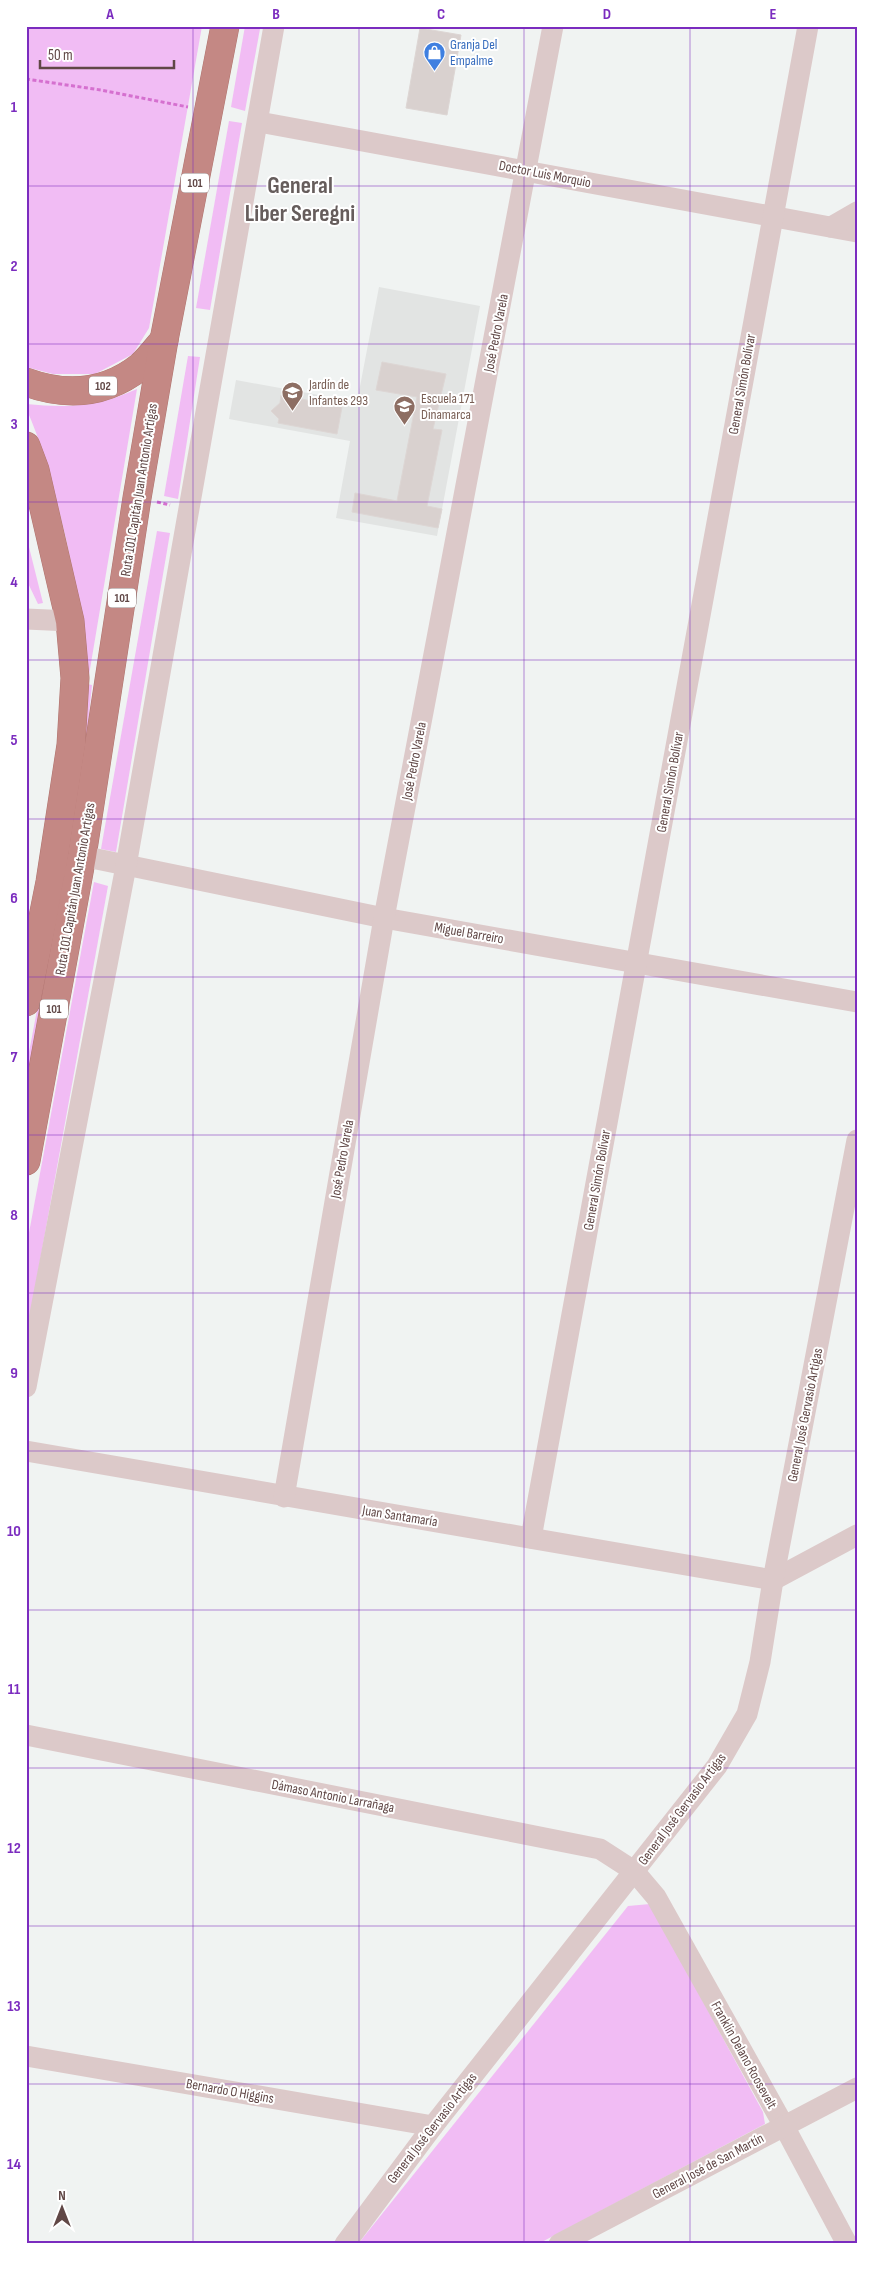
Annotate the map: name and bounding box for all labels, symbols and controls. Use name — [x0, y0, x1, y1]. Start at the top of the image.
text: A — [105, 5, 114, 24]
text: B — [272, 5, 280, 24]
text: C — [437, 5, 445, 24]
text: D — [603, 5, 611, 24]
text: E — [770, 5, 777, 24]
place label: Granja Del Empalme — [450, 36, 497, 69]
scale bar — [40, 38, 174, 70]
shop icon: Granja Del Empalme — [422, 40, 446, 71]
text: 50 m — [48, 46, 73, 65]
text: 1 — [11, 98, 18, 117]
street label: Doctor Luis Morquio — [498, 157, 593, 191]
district label: General Liber Seregni — [245, 171, 355, 228]
road number: 101 — [181, 174, 209, 192]
text: 2 — [10, 257, 18, 276]
street label: José Pedro Varela — [480, 292, 512, 375]
street label: General Simón Bolívar — [725, 332, 759, 436]
road number: 102 — [89, 376, 117, 396]
place label: Jardín de Infantes 293 — [308, 376, 368, 409]
school or university icon: Jardín de Infantes 293 — [281, 380, 305, 411]
place label: Escuela 171 Dinamarca — [421, 390, 475, 423]
school or university icon: Escuela 171 Dinamarca — [393, 394, 417, 425]
street label: Ruta 101 Capitán Juan Antonio Artigas — [117, 402, 161, 578]
text: 3 — [10, 415, 18, 434]
text: 4 — [10, 573, 18, 592]
road number: 101 — [108, 588, 136, 608]
street label: José Pedro Varela — [398, 720, 430, 803]
street label: General Simón Bolívar — [653, 730, 687, 834]
text: 5 — [10, 731, 18, 750]
street label: Ruta 101 Capitán Juan Antonio Artigas — [51, 801, 99, 977]
text: 6 — [10, 889, 18, 908]
street label: Miguel Barreiro — [433, 919, 505, 947]
road number: 101 — [40, 1000, 68, 1019]
text: 7 — [11, 1048, 18, 1067]
street label: José Pedro Varela — [327, 1118, 357, 1201]
street label: General Simón Bolívar — [580, 1128, 614, 1232]
text: 8 — [10, 1206, 18, 1225]
street label: General José Gervasio Artigas — [784, 1347, 826, 1483]
text: 9 — [10, 1364, 18, 1383]
street label: Juan Santamaría — [360, 1502, 439, 1530]
text: 10 — [7, 1522, 21, 1541]
text: 11 — [8, 1680, 21, 1699]
street label: General José Gervasio Artigas — [634, 1750, 730, 1868]
street label: Dámaso Antonio Larrañaga — [270, 1776, 396, 1816]
text: 12 — [7, 1839, 21, 1858]
text: 13 — [7, 1997, 21, 2016]
street label: Franklin Delano Roosevelt — [707, 1998, 781, 2112]
street label: General José Gervasio Artigas — [383, 2069, 481, 2187]
street label: Bernardo O Higgins — [185, 2075, 275, 2107]
street label: General José de San Martín — [649, 2129, 767, 2203]
text: 14 — [7, 2155, 21, 2174]
north arrow — [38, 2182, 88, 2232]
text: N — [58, 2187, 66, 2204]

